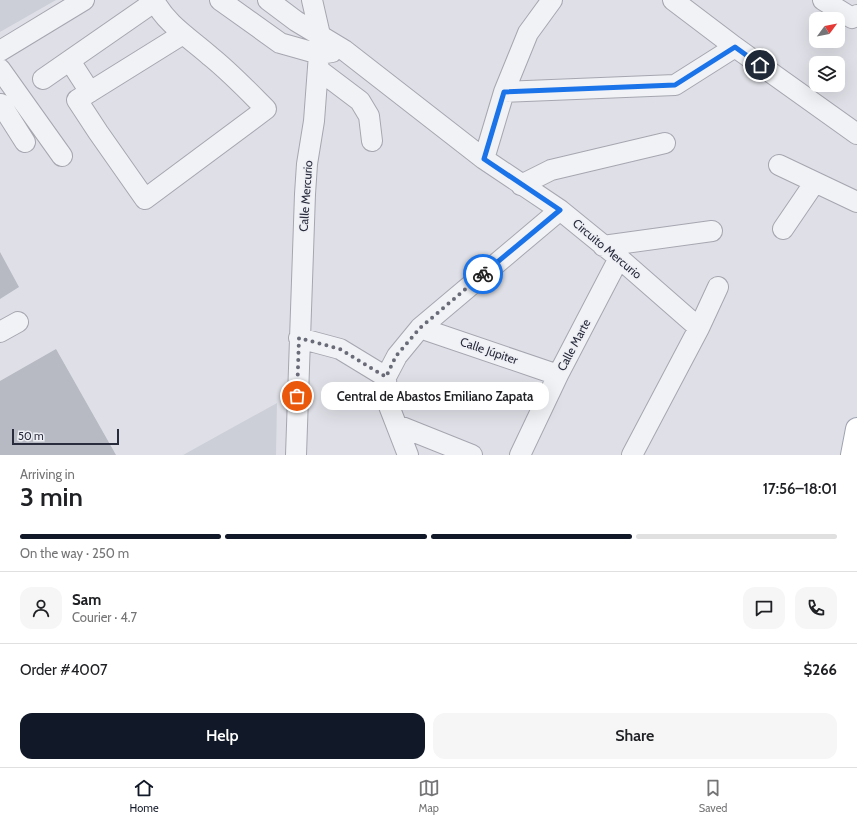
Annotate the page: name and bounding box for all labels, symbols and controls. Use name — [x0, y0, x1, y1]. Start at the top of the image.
north arrow — [809, 12, 845, 48]
map controls — [809, 12, 845, 92]
pin — [743, 48, 777, 82]
icon: home — [749, 54, 771, 76]
button: layers — [809, 56, 845, 92]
street label: Calle Mercurio — [296, 159, 316, 232]
street label: Circuito Mercurio — [570, 215, 645, 282]
courier — [463, 254, 503, 294]
icon: bike — [472, 263, 494, 285]
street label: Calle Marte — [554, 316, 594, 373]
street label: Calle Júpiter — [458, 334, 520, 367]
pin — [280, 379, 314, 413]
callout: Central de Abastos Emiliano Zapata — [321, 382, 549, 410]
icon: bag — [286, 385, 308, 407]
text: Central de Abastos Emiliano Zapata — [337, 388, 533, 404]
scale bar — [12, 427, 119, 446]
text: 50 m — [18, 429, 44, 443]
text: Arriving in — [20, 466, 75, 482]
text: 17:56–18:01 — [763, 480, 837, 498]
text: 3 min — [20, 481, 83, 513]
text: On the way · 250 m — [20, 545, 129, 561]
button: person — [20, 587, 62, 629]
button: chat — [743, 587, 785, 629]
button: phone — [795, 587, 837, 629]
text: Sam — [72, 591, 101, 609]
text: Courier · 4.7 — [72, 609, 137, 625]
text: Order #4007 — [20, 661, 108, 679]
text: $266 — [804, 661, 837, 679]
button: Help — [20, 713, 425, 759]
button: Share — [433, 713, 837, 759]
tab: Home — [130, 777, 159, 815]
tab: Map — [418, 777, 440, 815]
tab: Saved — [699, 777, 727, 815]

